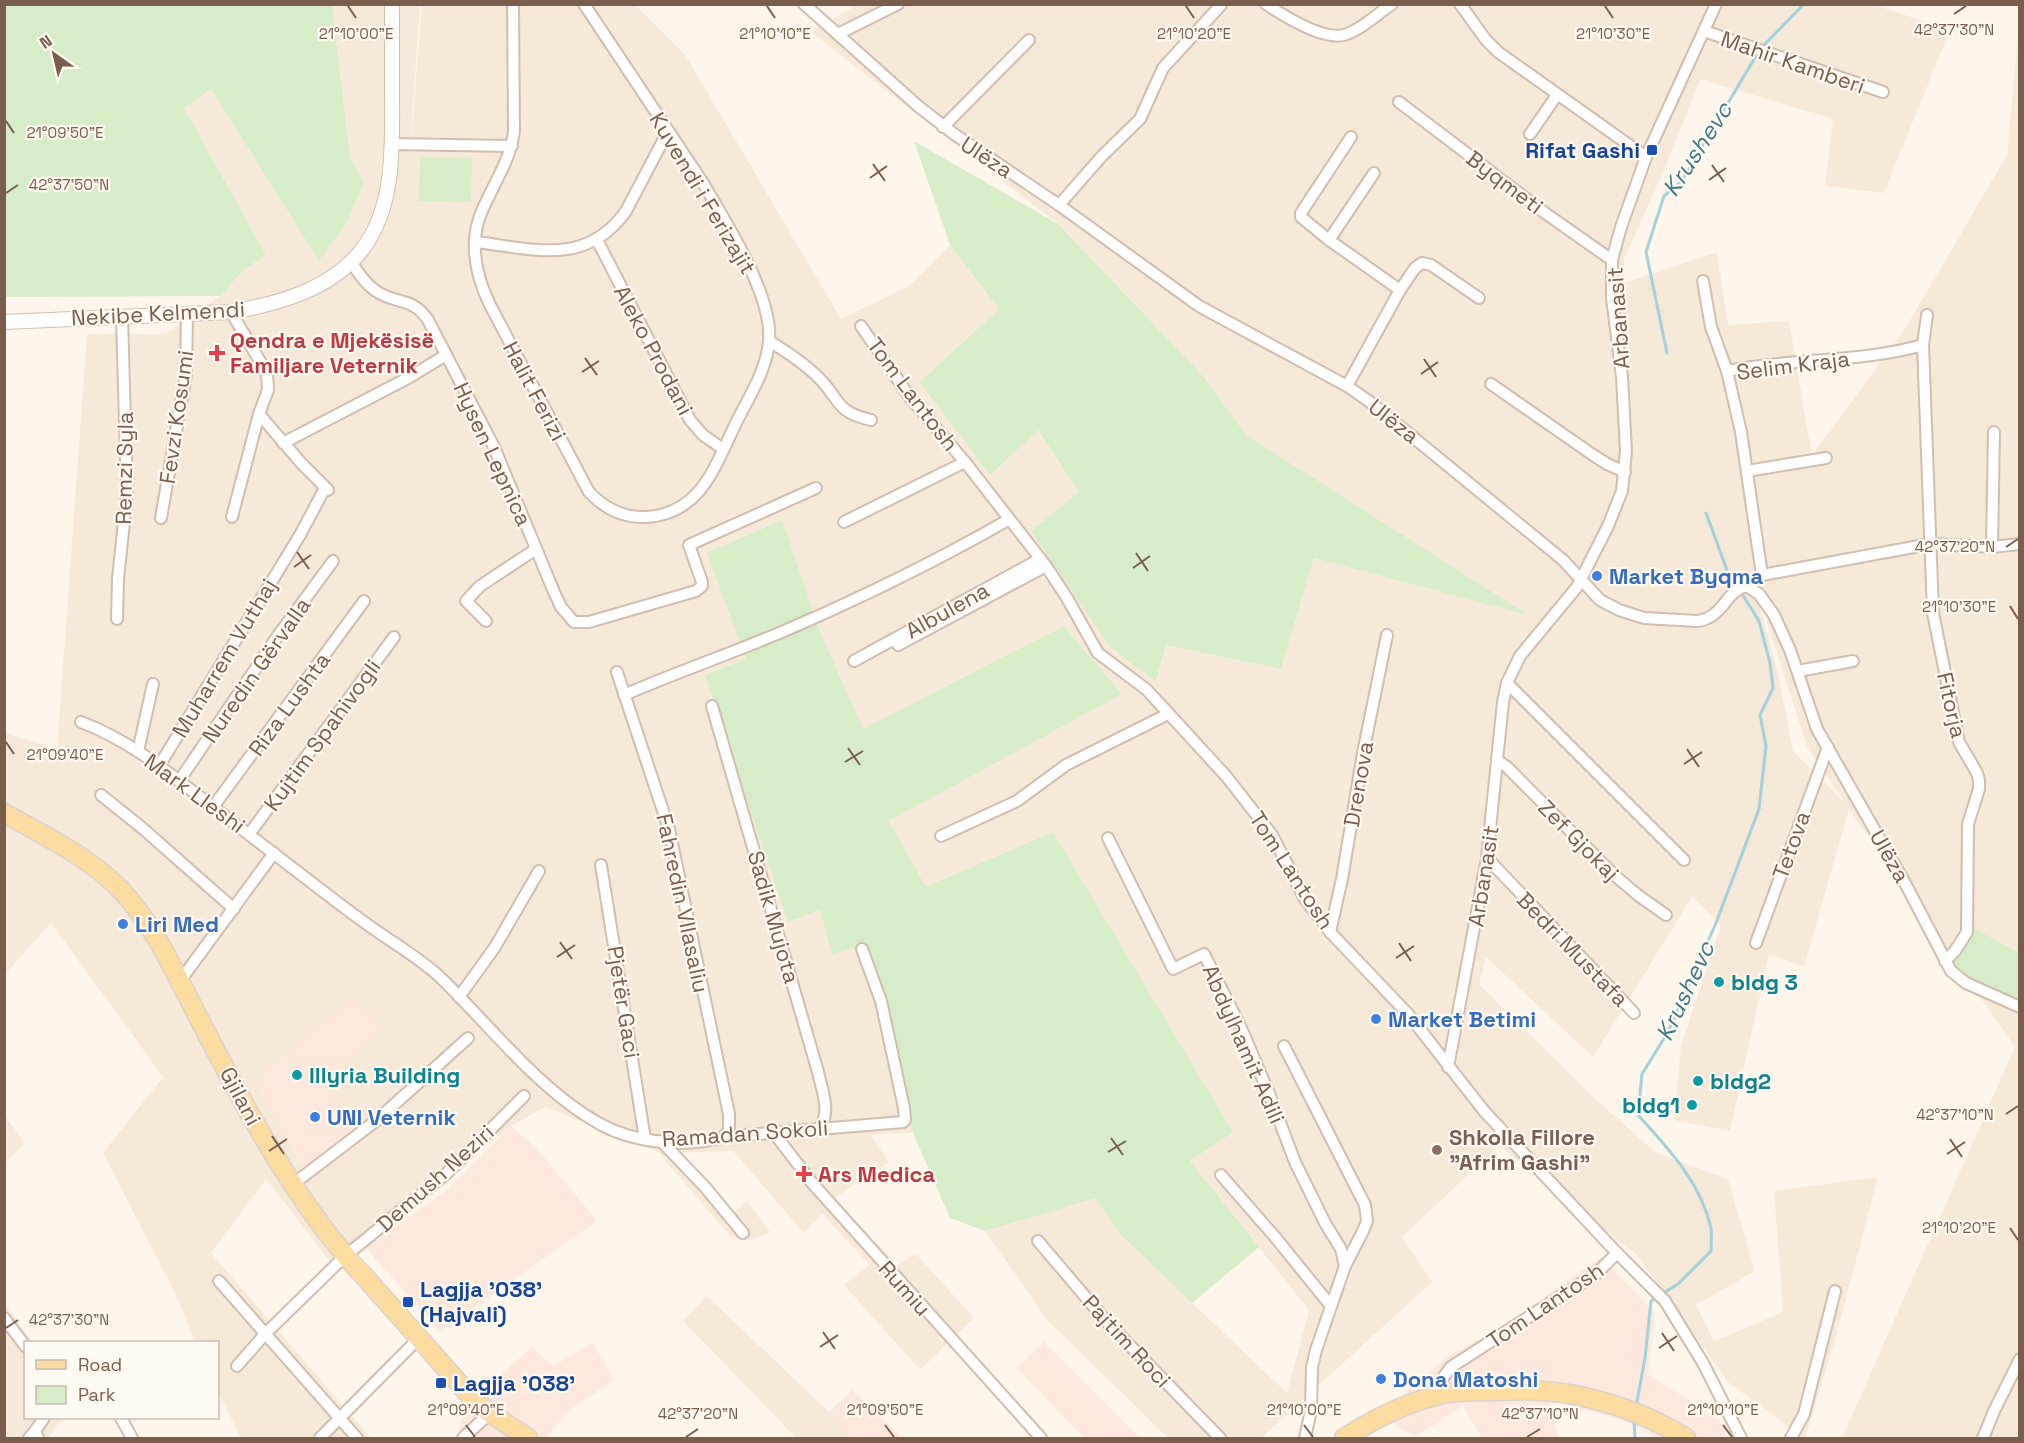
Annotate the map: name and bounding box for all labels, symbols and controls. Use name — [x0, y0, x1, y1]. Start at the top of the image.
text: 42°37'30"N — [1914, 20, 1994, 39]
north arrow — [24, 24, 84, 84]
text: 21°10'00"E — [319, 24, 393, 43]
text: 21°10'10"E — [739, 24, 811, 43]
text: 21°10'20"E — [1157, 24, 1231, 43]
text: 21°10'30"E — [1576, 24, 1650, 43]
street label: Mahir Kamberi — [1717, 24, 1869, 100]
text: N — [36, 30, 56, 54]
water label: Krushevc — [1655, 95, 1740, 202]
street label: Kuvendi i Ferizajit — [644, 107, 762, 279]
text: 21°09'50"E — [26, 123, 104, 142]
street label: Ulëza — [956, 130, 1019, 184]
place label: Rifat Gashi — [1525, 136, 1640, 164]
marker: Rifat Gashi — [1645, 143, 1659, 157]
street label: Byqmeti — [1461, 144, 1549, 220]
text: 42°37'50"N — [29, 175, 109, 194]
street label: Arbanasit — [1600, 266, 1636, 370]
street label: Aleko Prodani — [608, 280, 700, 420]
street label: Nekibe Kelmendi — [70, 294, 246, 332]
place label: Qendra e Mjekësisë Familjare Veternik — [230, 326, 434, 379]
street label: Tom Lantosh — [861, 332, 965, 456]
street label: Halit Ferizi — [497, 336, 573, 446]
marker: Qendra e Mjekësisë Familjare Veternik — [208, 344, 226, 362]
street label: Selim Kraja — [1735, 344, 1852, 386]
street label: Fevzi Kosumi — [153, 348, 199, 486]
street label: Hysen Lepnica — [447, 378, 539, 531]
street label: Ulëza — [1363, 393, 1425, 450]
street label: Remzi Syla — [109, 411, 139, 525]
text: 42°37'20"N — [1915, 537, 1995, 556]
place label: Market Byqma — [1609, 562, 1764, 590]
marker: Market Byqma — [1590, 569, 1604, 583]
street label: Muharrem Vuthaj — [165, 573, 283, 743]
street label: Albulena — [900, 575, 994, 644]
street label: Nuredin Gërvalla — [195, 592, 317, 748]
text: 21°10'30"E — [1922, 597, 1996, 616]
street label: Riza Lushta — [242, 646, 336, 762]
street label: Kujtim Spahivogli — [257, 653, 387, 817]
street label: Fitorja — [1931, 669, 1973, 741]
street label: Drenova — [1337, 739, 1379, 829]
text: 21°09'40"E — [27, 745, 103, 764]
street label: Mark Lleshi — [139, 747, 251, 839]
street label: Zef Gjokaj — [1532, 793, 1626, 887]
street label: Tom Lantosh — [1243, 806, 1341, 934]
street label: Tetova — [1766, 807, 1816, 883]
street label: Fahredin Vllasaliu — [650, 811, 716, 995]
street label: Arbanasit — [1461, 823, 1505, 929]
street label: Ulëza — [1864, 824, 1916, 888]
street label: Sadik Mujota — [742, 847, 806, 987]
street label: Bedri Mustafa — [1511, 886, 1635, 1013]
place label: Liri Med — [135, 910, 219, 938]
marker: Liri Med — [116, 917, 130, 931]
water label: Krushevc — [1648, 935, 1722, 1046]
street label: Pjetër Gaci — [601, 944, 647, 1060]
street label: Abdylhamit Adili — [1196, 960, 1292, 1128]
place label: bldg 3 — [1731, 968, 1798, 996]
marker: bldg 3 — [1712, 975, 1726, 989]
place label: Market Betimi — [1388, 1005, 1536, 1033]
marker: Market Betimi — [1369, 1012, 1383, 1026]
place label: Illyria Building — [309, 1061, 460, 1089]
street label: Gjilani — [214, 1062, 268, 1130]
place label: bldg2 — [1710, 1067, 1771, 1095]
marker: Illyria Building — [290, 1068, 304, 1082]
marker: bldg2 — [1691, 1074, 1705, 1088]
place label: bldg1 — [1622, 1091, 1680, 1119]
marker: bldg1 — [1685, 1098, 1699, 1112]
place label: UNI Veternik — [327, 1103, 456, 1131]
text: 42°37'10"N — [1916, 1105, 1994, 1124]
marker: UNI Veternik — [308, 1110, 322, 1124]
street label: Ramadan Sokoli — [661, 1113, 829, 1153]
street label: Demush Neziri — [371, 1118, 499, 1238]
place label: Shkolla Fillore "Afrim Gashi" — [1449, 1123, 1595, 1176]
marker: Shkolla Fillore "Afrim Gashi" — [1430, 1143, 1444, 1157]
place label: Ars Medica — [818, 1160, 935, 1188]
marker: Ars Medica — [795, 1165, 813, 1183]
text: 21°10'20"E — [1922, 1218, 1996, 1237]
street label: Rumiu — [873, 1254, 937, 1322]
street label: Tom Lantosh — [1481, 1256, 1609, 1354]
place label: Lagjja '038' (Hajvali) — [420, 1275, 542, 1328]
street label: Pajtim Roci — [1077, 1289, 1177, 1393]
marker: Lagjja '038' (Hajvali) — [401, 1295, 415, 1309]
text: 42°37'30"N — [29, 1310, 109, 1329]
legend — [24, 1341, 219, 1419]
text: Road — [78, 1353, 122, 1376]
place label: Dona Matoshi — [1393, 1365, 1538, 1393]
place label: Lagjja '038' — [453, 1369, 575, 1397]
marker: Dona Matoshi — [1374, 1372, 1388, 1386]
marker: Lagjja '038' — [434, 1376, 448, 1390]
text: Park — [78, 1383, 116, 1406]
text: 21°09'40"E — [428, 1400, 504, 1419]
text: 21°09'50"E — [846, 1400, 924, 1419]
text: 21°10'00"E — [1267, 1400, 1341, 1419]
text: 21°10'10"E — [1687, 1400, 1759, 1419]
text: 42°37'20"N — [658, 1404, 738, 1423]
text: 42°37'10"N — [1501, 1404, 1579, 1423]

